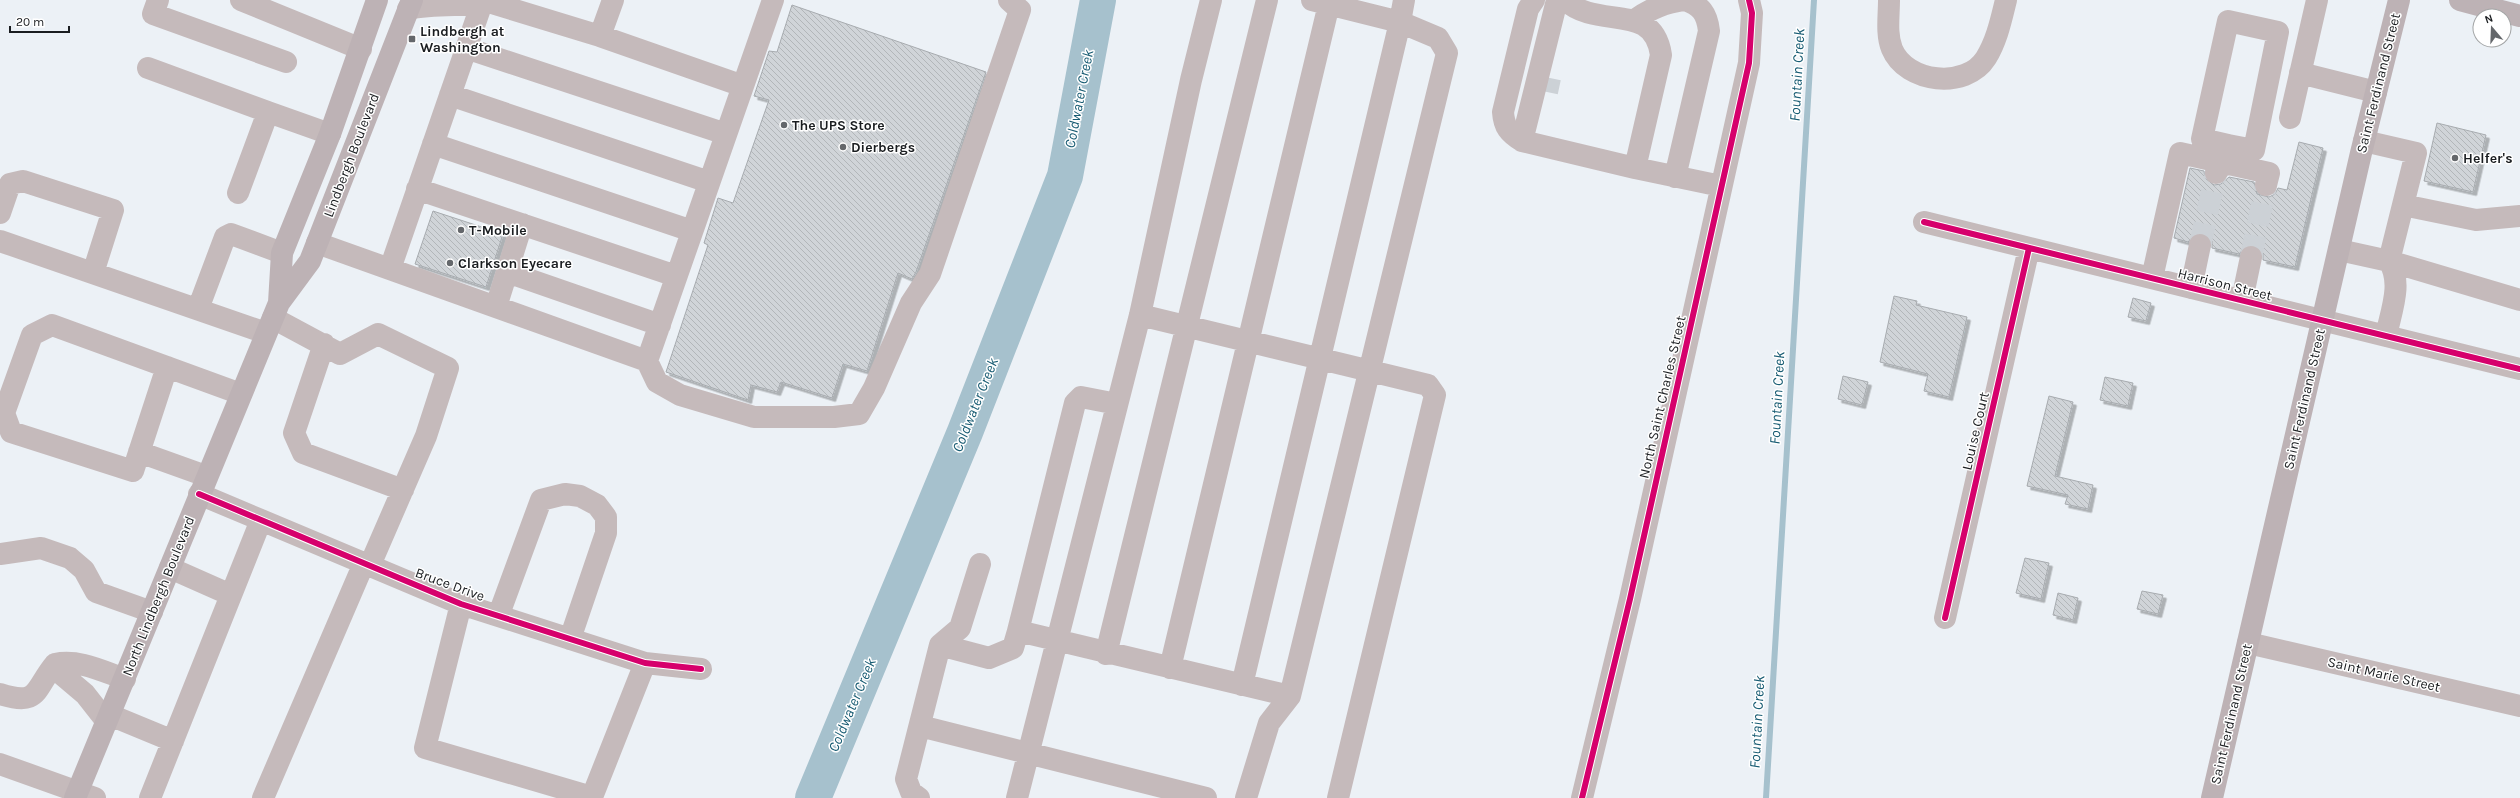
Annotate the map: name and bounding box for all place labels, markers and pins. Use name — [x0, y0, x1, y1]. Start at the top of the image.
place label: Lindbergh at Washington — [420, 23, 505, 56]
marker: Lindbergh at Washington — [407, 34, 417, 44]
place label: The UPS Store — [792, 117, 885, 134]
marker: The UPS Store — [779, 120, 789, 130]
place label: Dierbergs — [851, 139, 915, 156]
marker: Dierbergs — [838, 142, 848, 152]
place label: Helfer's — [2463, 150, 2513, 167]
marker: Helfer's — [2450, 153, 2460, 163]
place label: T-Mobile — [469, 222, 527, 239]
marker: T-Mobile — [456, 225, 466, 235]
place label: Clarkson Eyecare — [458, 255, 572, 272]
marker: Clarkson Eyecare — [445, 258, 455, 268]

